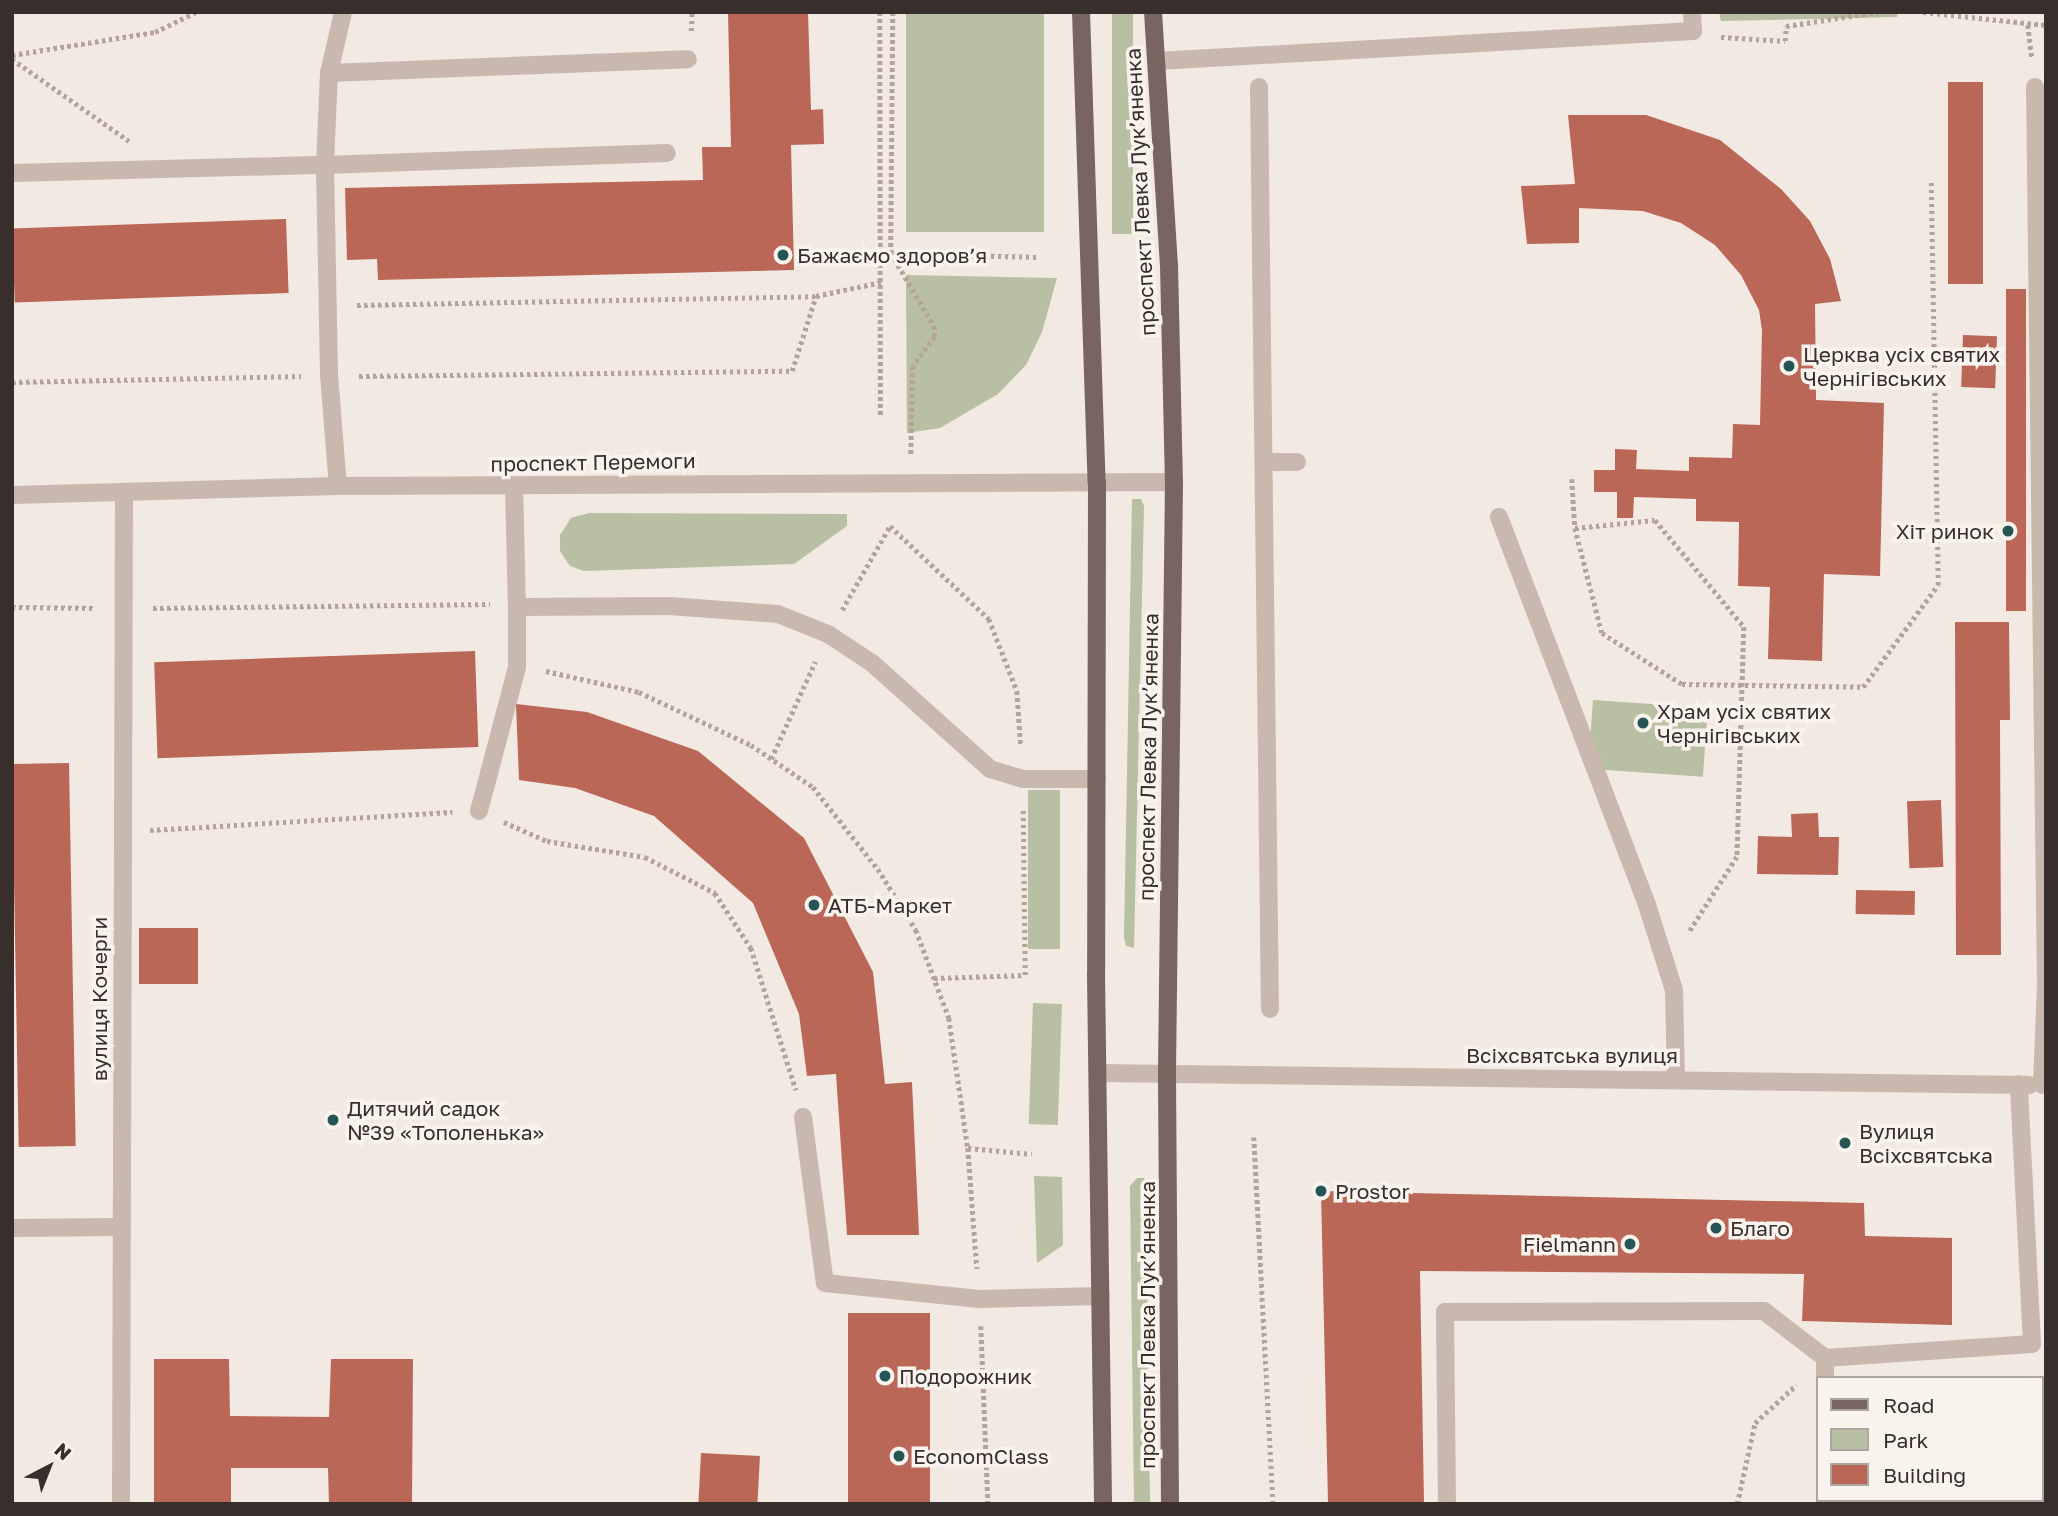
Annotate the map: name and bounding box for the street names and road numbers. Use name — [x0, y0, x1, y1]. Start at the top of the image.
street label: проспект Левка Лукʼяненка — [1120, 47, 1160, 337]
street label: проспект Перемоги — [490, 448, 696, 476]
street label: проспект Левка Лукʼяненка — [1133, 613, 1163, 901]
street label: вулиця Кочерги — [86, 917, 112, 1081]
street label: Всіхсвятська вулиця — [1466, 1042, 1678, 1068]
street label: проспект Левка Лукʼяненка — [1134, 1181, 1160, 1469]

